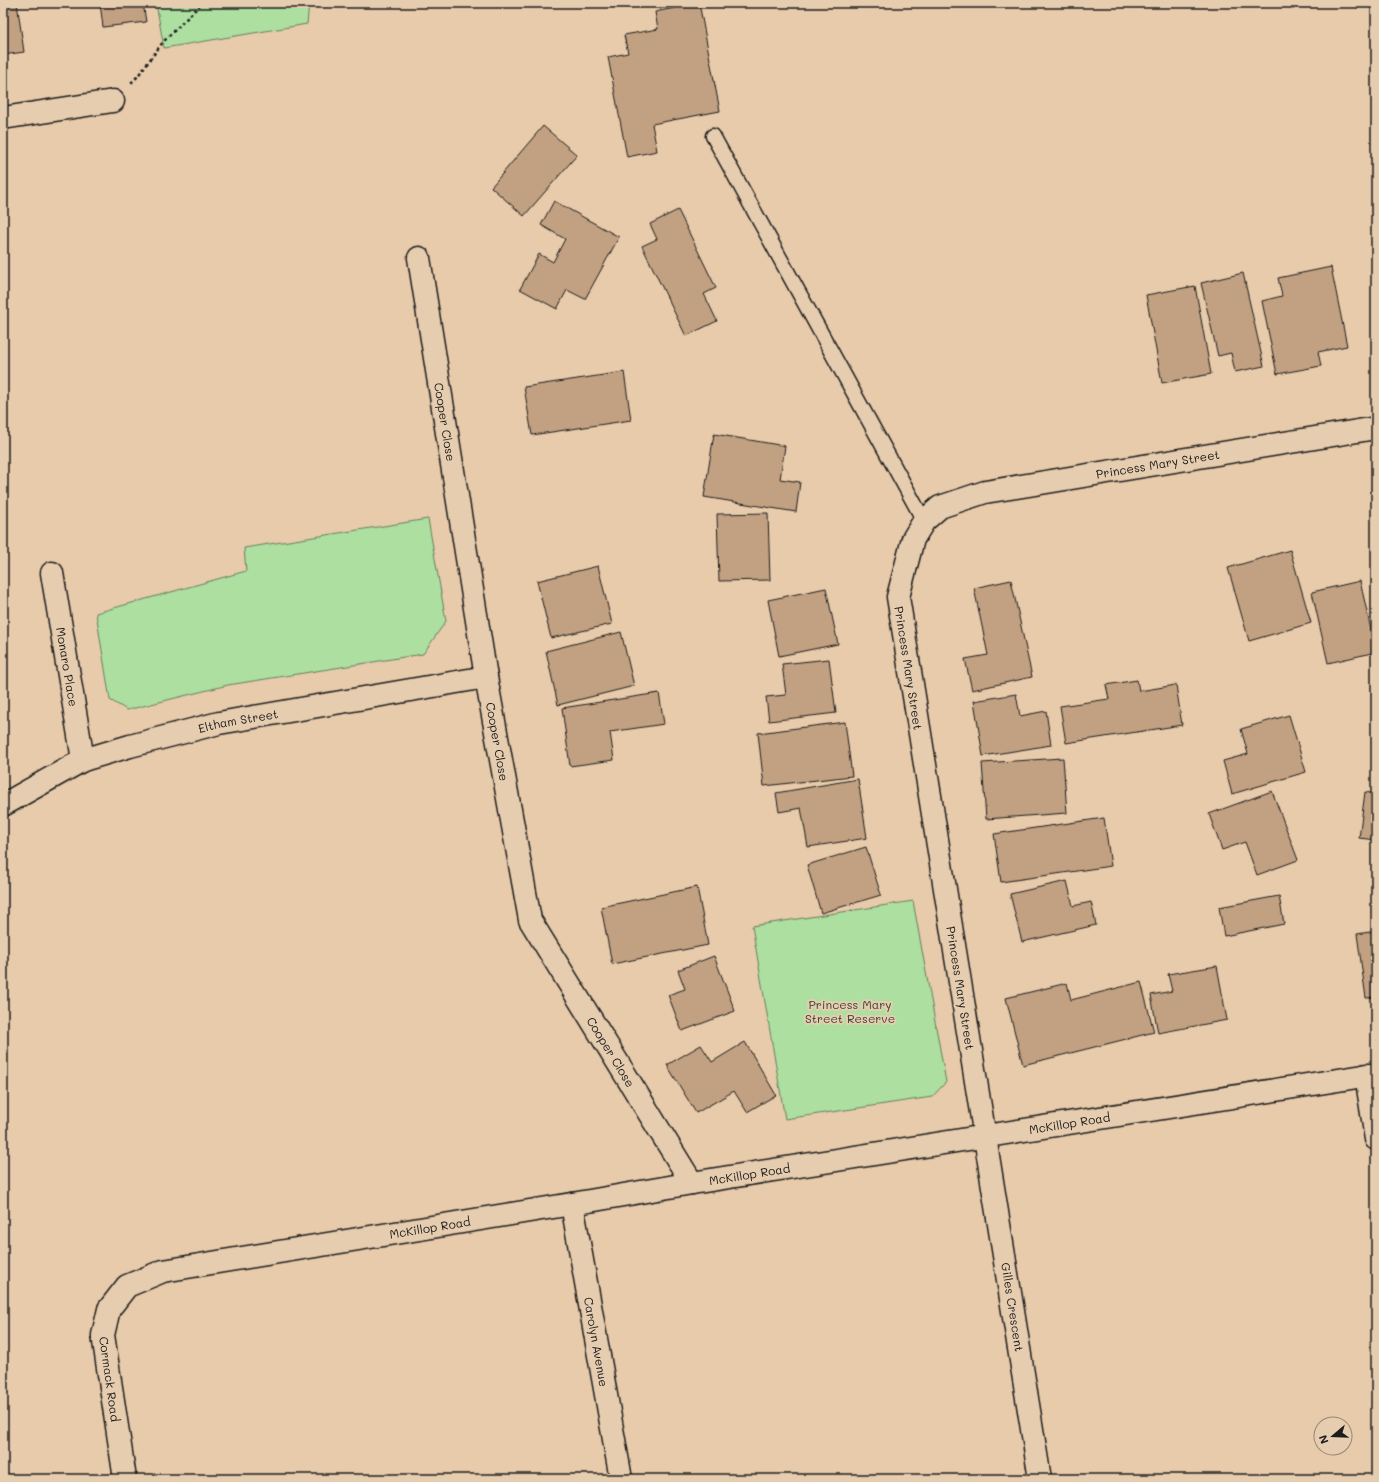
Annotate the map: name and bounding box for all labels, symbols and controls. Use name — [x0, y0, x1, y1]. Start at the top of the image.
street label: Cooper Close — [431, 381, 459, 462]
street label: Princess Mary Street — [1095, 446, 1221, 482]
street label: Princess Mary Street — [891, 605, 927, 731]
street label: Monaro Place — [53, 626, 82, 708]
street label: Cooper Close — [483, 701, 513, 782]
street label: Eltham Street — [196, 705, 279, 736]
street label: Princess Mary Street — [943, 925, 979, 1051]
park label: Princess Mary Street Reserve — [805, 996, 895, 1026]
street label: Cooper Close — [583, 1014, 639, 1090]
street label: McKillop Road — [1028, 1108, 1112, 1137]
street label: McKillop Road — [708, 1159, 792, 1188]
street label: McKillop Road — [388, 1213, 472, 1242]
street label: Gilles Crescent — [998, 1261, 1028, 1353]
street label: Carolyn Avenue — [581, 1296, 612, 1388]
street label: Cormack Road — [96, 1335, 124, 1423]
north arrow — [1313, 1416, 1353, 1456]
text: N — [1315, 1433, 1332, 1446]

